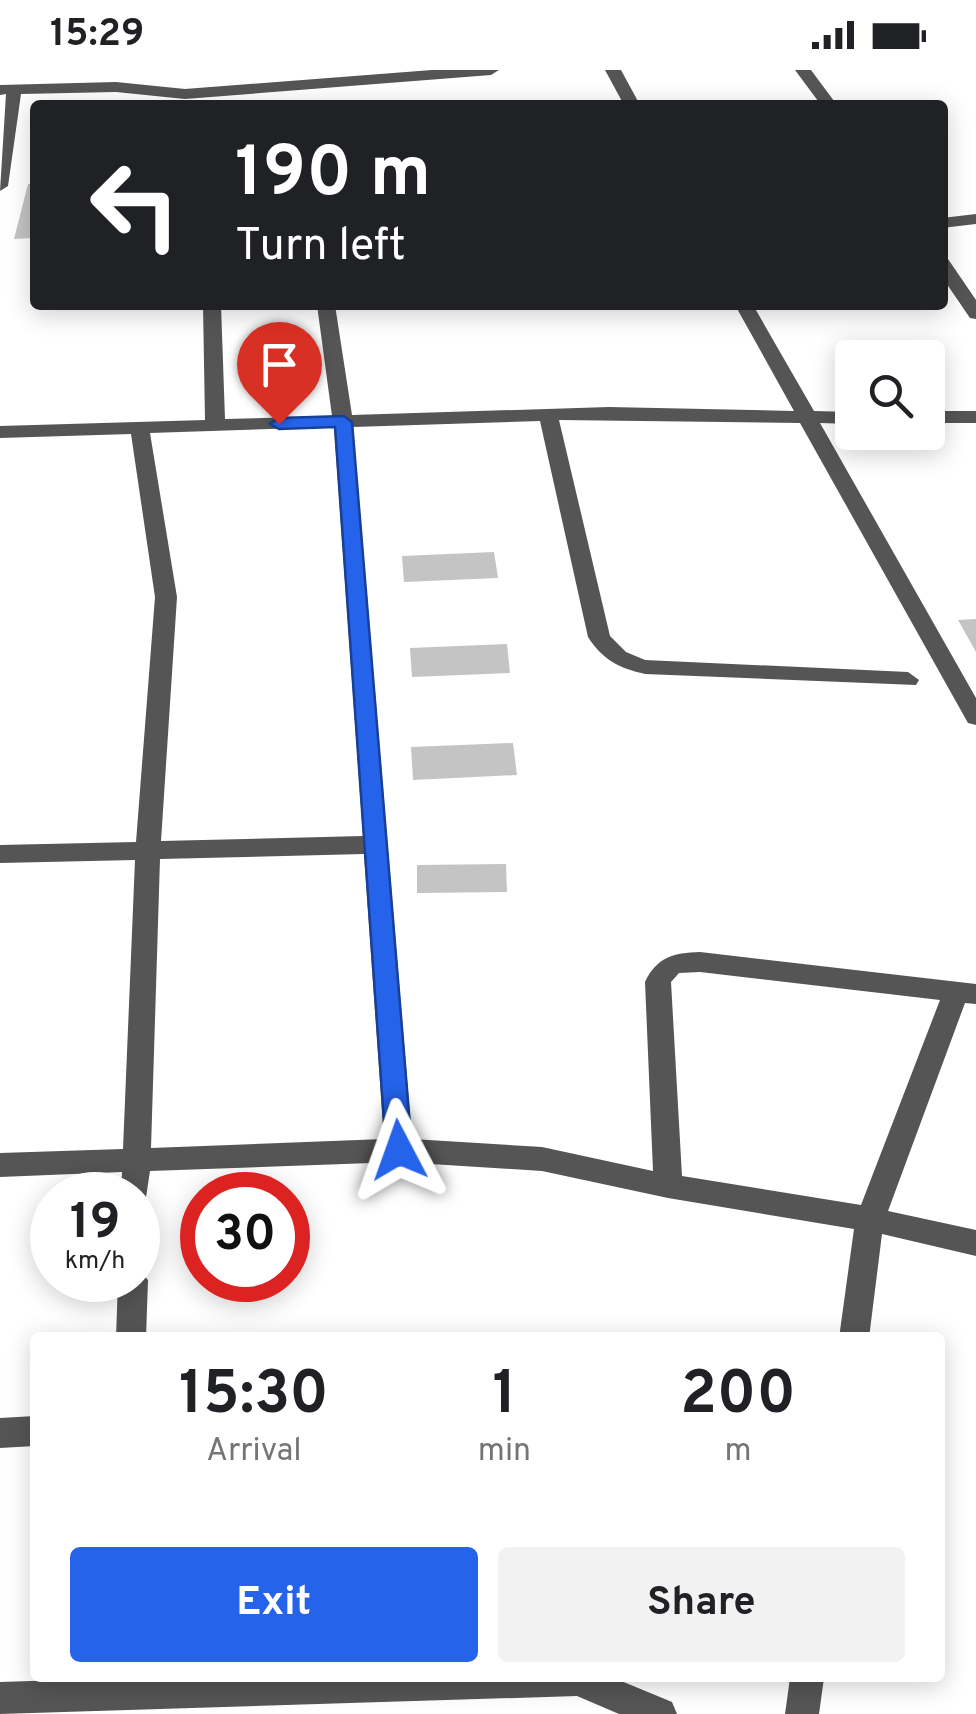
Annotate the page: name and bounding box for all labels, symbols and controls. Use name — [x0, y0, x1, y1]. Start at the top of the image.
text: 15:29 — [50, 11, 144, 60]
text: 190 m — [235, 132, 431, 221]
icon: left — [70, 140, 200, 270]
text: Turn left — [235, 219, 406, 276]
pin — [237, 322, 322, 425]
icon: arrive — [252, 337, 307, 392]
map controls — [835, 340, 945, 450]
button: search — [835, 340, 945, 450]
position arrow — [347, 1098, 451, 1202]
speed limit sign: 30 — [180, 1172, 310, 1302]
text: 19 — [70, 1193, 120, 1256]
text: km/h — [65, 1246, 125, 1278]
text: 15:30 — [179, 1359, 329, 1435]
text: 1 — [492, 1359, 516, 1435]
text: 200 — [680, 1359, 796, 1435]
text: Arrival — [206, 1432, 302, 1472]
text: min — [478, 1432, 531, 1472]
text: m — [724, 1432, 752, 1472]
button: Exit — [70, 1547, 478, 1662]
button: Share — [498, 1547, 905, 1662]

